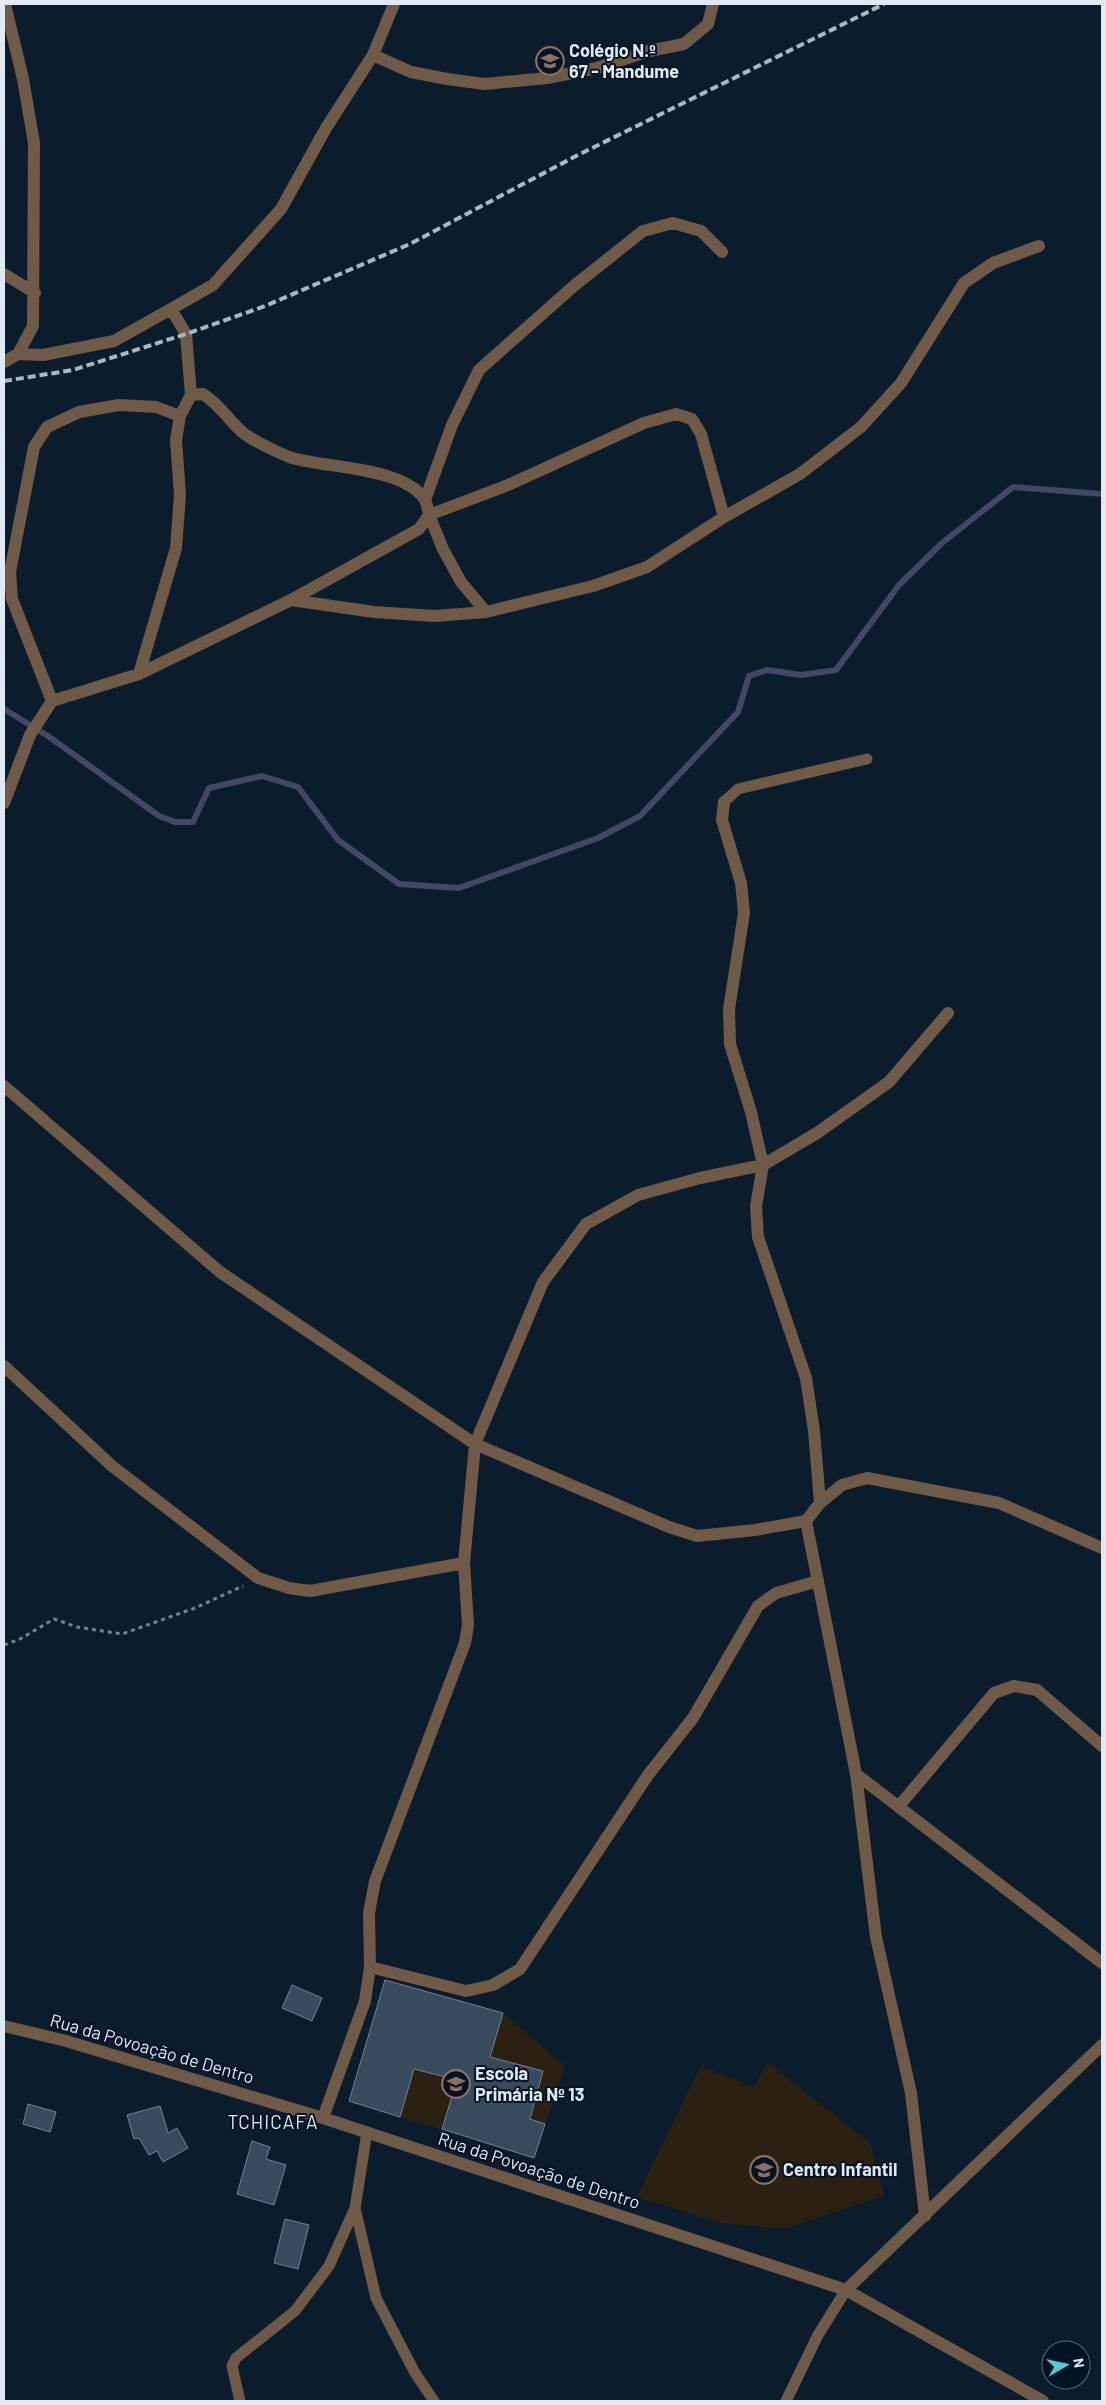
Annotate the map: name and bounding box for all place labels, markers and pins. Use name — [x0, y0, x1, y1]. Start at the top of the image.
place label: Colégio N.º 67 - Mandume — [569, 39, 679, 82]
school or university icon: Colégio N.º 67 - Mandume — [535, 46, 565, 76]
place label: Escola Primária Nº 13 — [475, 2062, 584, 2105]
school or university icon: Escola Primária Nº 13 — [441, 2069, 471, 2099]
school or university icon: Centro Infantil — [749, 2155, 779, 2185]
place label: Centro Infantil — [783, 2158, 897, 2180]

